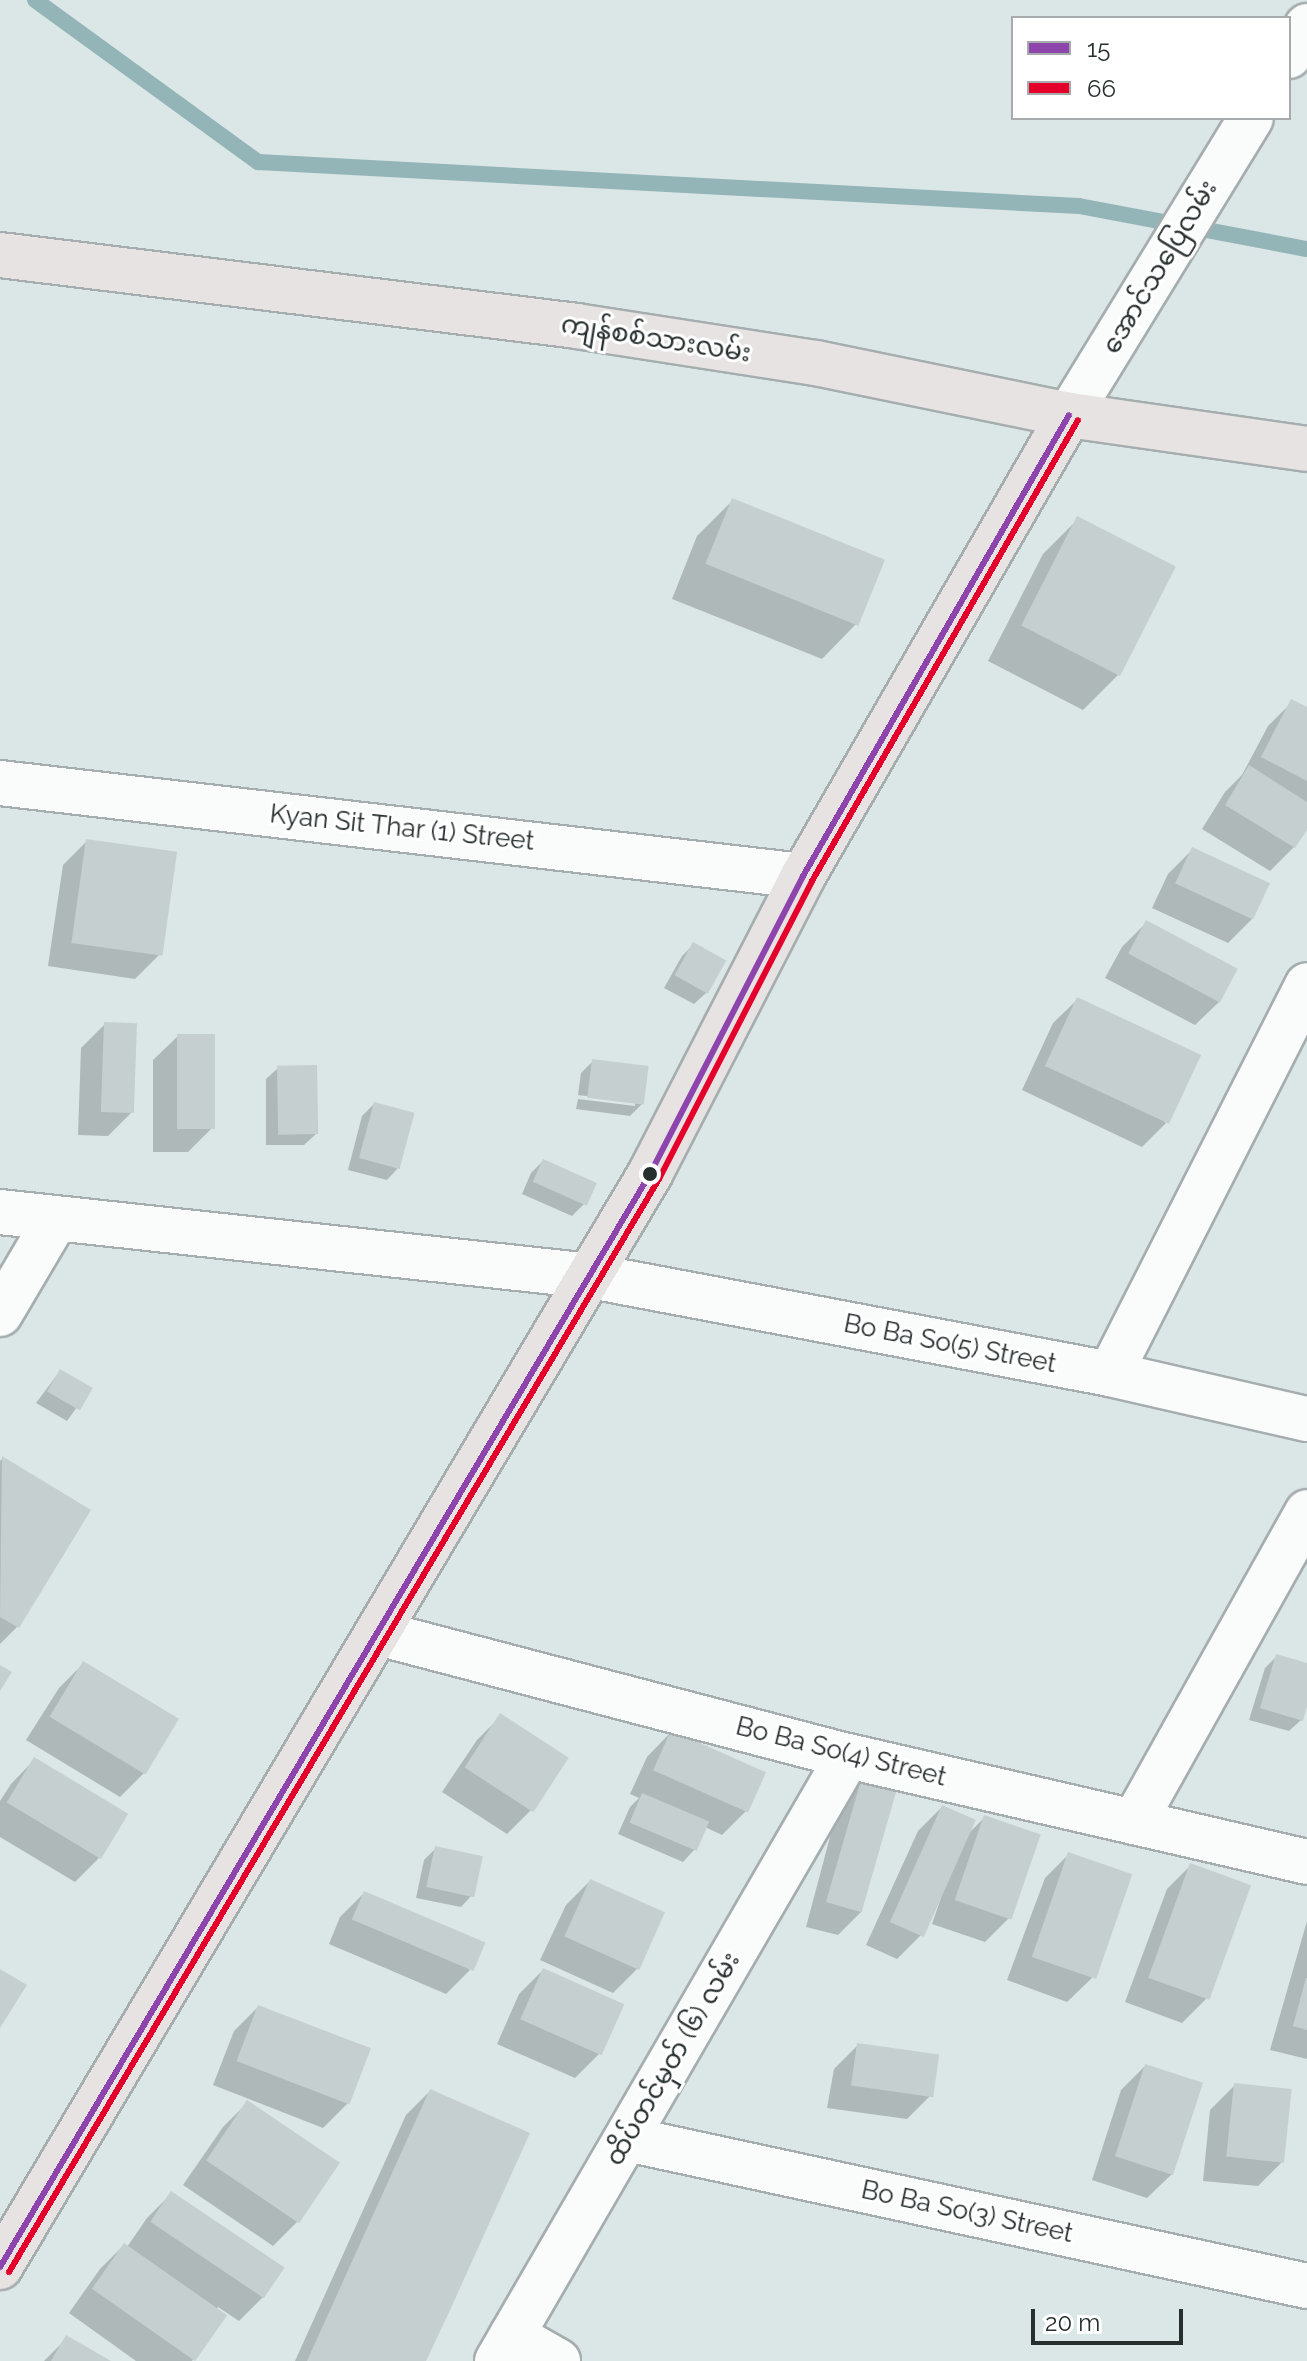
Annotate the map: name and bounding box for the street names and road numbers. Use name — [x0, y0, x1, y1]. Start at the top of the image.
street label: အောင်သပြေလမ်း — [1096, 174, 1224, 360]
street label: ကျန်စစ်သားလမ်း — [559, 309, 753, 369]
street label: Kyan Sit Thar (1) Street — [268, 799, 536, 857]
street label: Bo Ba So(5) Street — [841, 1308, 1059, 1380]
street label: Bo Ba So(4) Street — [733, 1711, 949, 1793]
street label: ထိပ်တင်မှတ် (၆) လမ်း — [599, 1947, 747, 2171]
street label: Bo Ba So(3) Street — [858, 2174, 1076, 2250]

